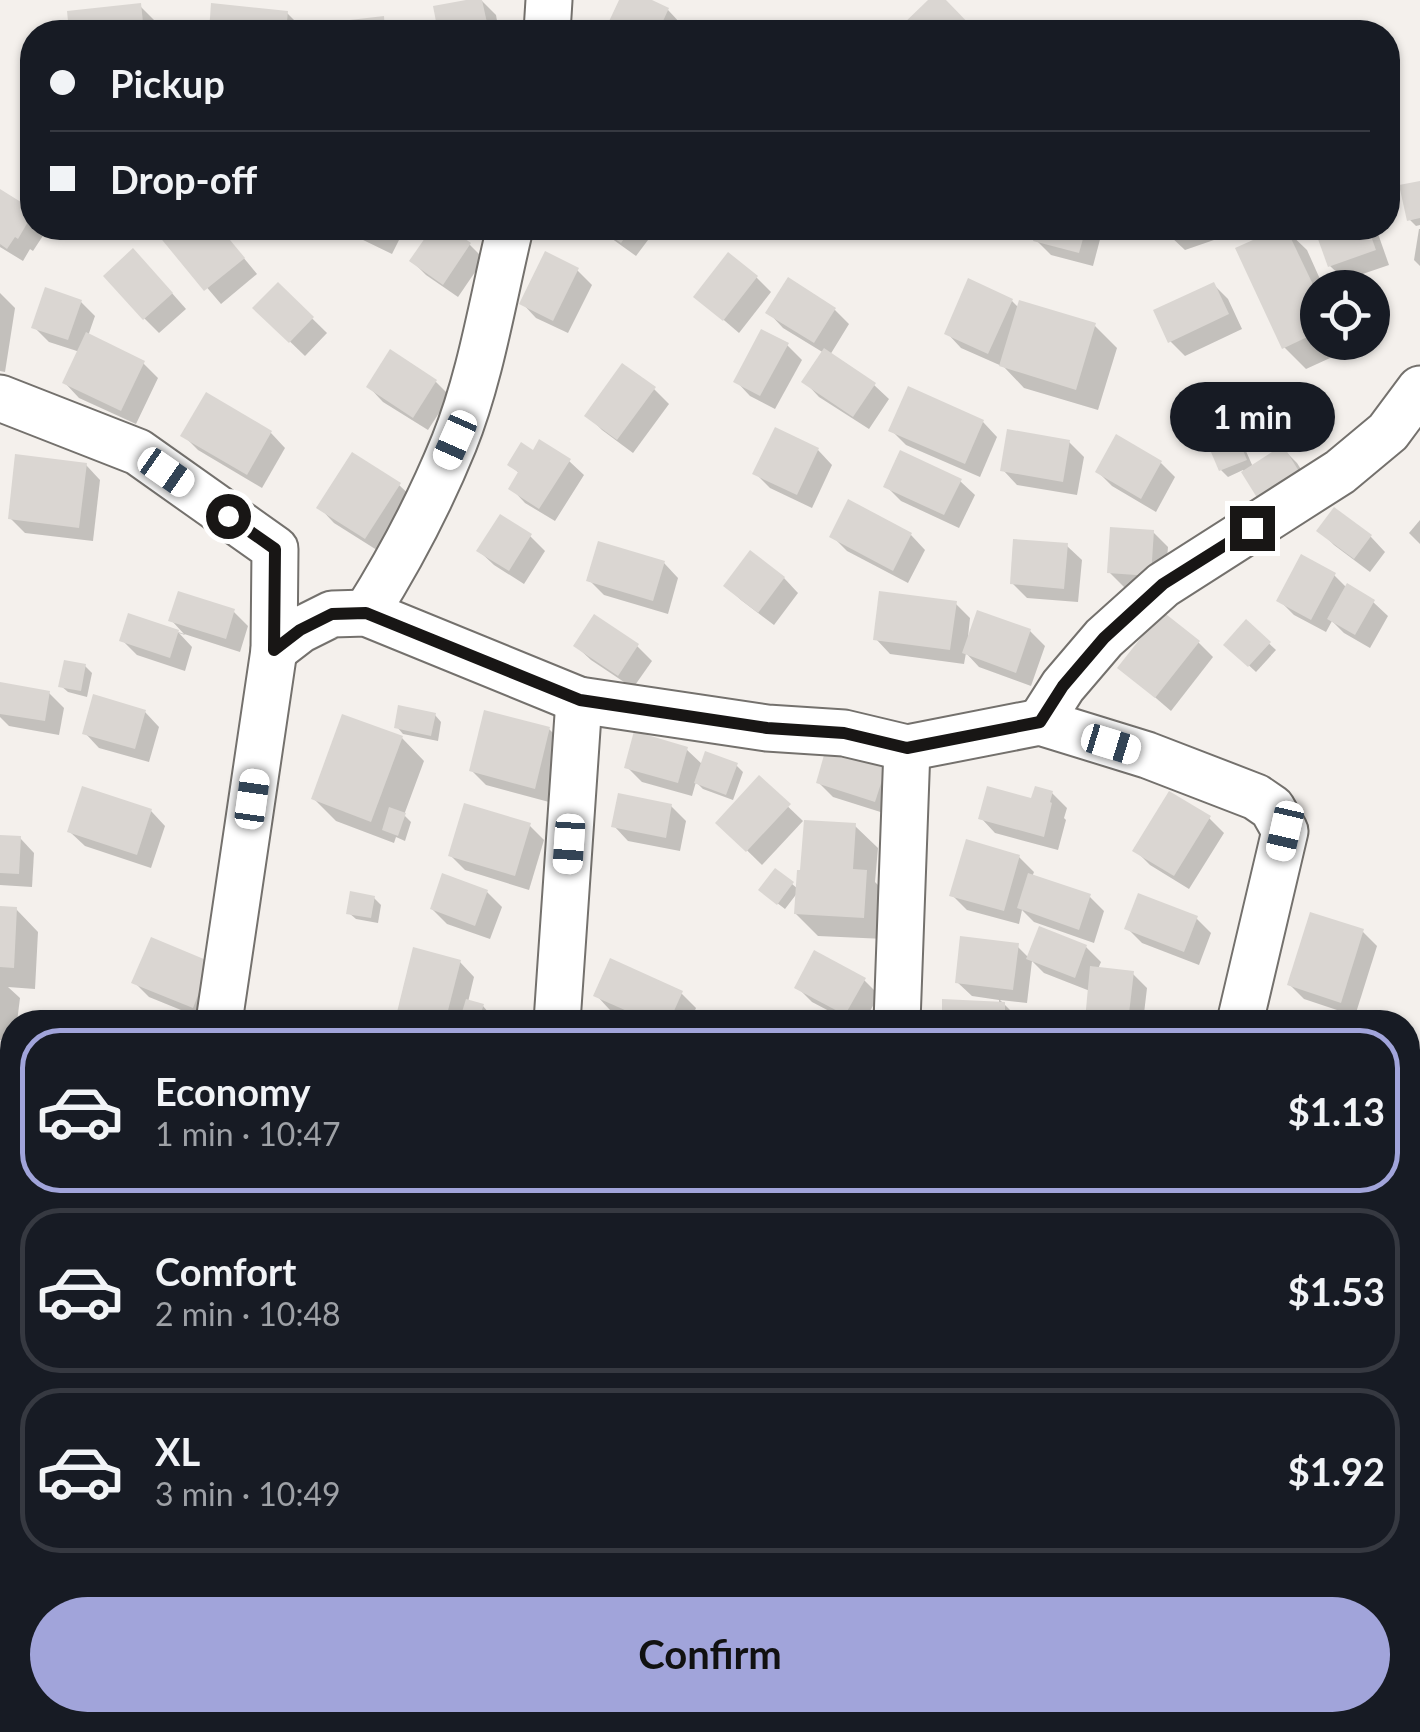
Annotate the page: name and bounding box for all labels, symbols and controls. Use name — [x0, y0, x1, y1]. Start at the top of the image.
text: Pickup — [110, 60, 225, 106]
text: Drop-off — [110, 156, 257, 202]
map controls — [1300, 270, 1390, 360]
button: locate — [1300, 270, 1390, 360]
callout: 1 min — [1170, 383, 1334, 453]
text: 1 min — [1213, 397, 1292, 436]
car — [429, 406, 481, 474]
car — [133, 443, 199, 501]
route start — [206, 494, 251, 539]
route end — [1230, 506, 1275, 551]
car — [1078, 721, 1144, 767]
car — [233, 767, 271, 831]
car — [1264, 798, 1306, 864]
car — [552, 813, 586, 875]
icon: car — [35, 1066, 125, 1156]
text: Economy — [155, 1068, 310, 1114]
text: $1.13 — [1288, 1088, 1385, 1134]
text: 1 min · 10:47 — [155, 1114, 341, 1153]
icon: car — [35, 1246, 125, 1336]
text: Comfort — [155, 1248, 296, 1294]
text: $1.53 — [1288, 1268, 1385, 1314]
text: 2 min · 10:48 — [155, 1294, 341, 1333]
icon: car — [35, 1426, 125, 1516]
text: XL — [155, 1428, 200, 1474]
text: $1.92 — [1288, 1448, 1385, 1494]
text: 3 min · 10:49 — [155, 1474, 341, 1513]
button: Confirm — [30, 1597, 1390, 1712]

